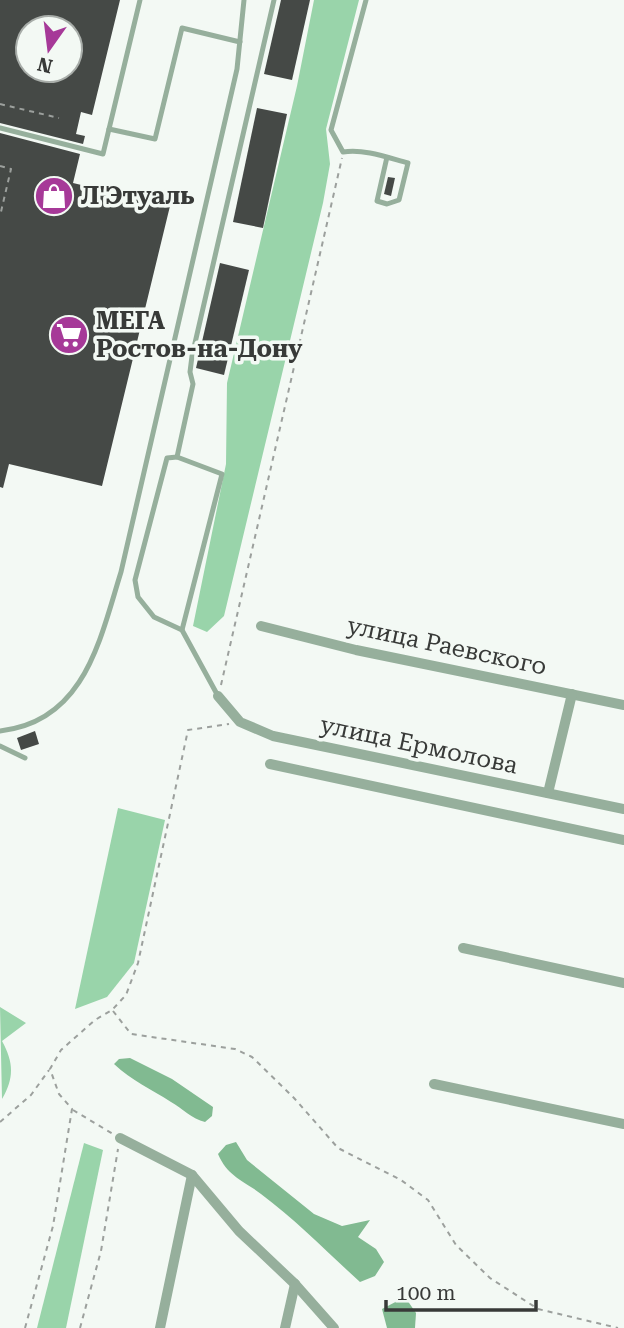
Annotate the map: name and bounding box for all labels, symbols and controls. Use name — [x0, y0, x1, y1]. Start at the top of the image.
north arrow — [14, 14, 84, 84]
text: N — [35, 52, 55, 78]
shop icon: Л'Этуаль — [33, 175, 75, 217]
place label: Л'Этуаль — [81, 182, 194, 210]
place label: МЕГА Ростов-на-Дону — [96, 307, 303, 363]
supermarket icon: МЕГА Ростов-на-Дону — [48, 314, 90, 356]
street label: улица Раевского — [345, 611, 549, 681]
street label: улица Ермолова — [318, 710, 520, 780]
scale bar — [386, 1268, 536, 1312]
text: 100 m — [396, 1281, 456, 1305]

